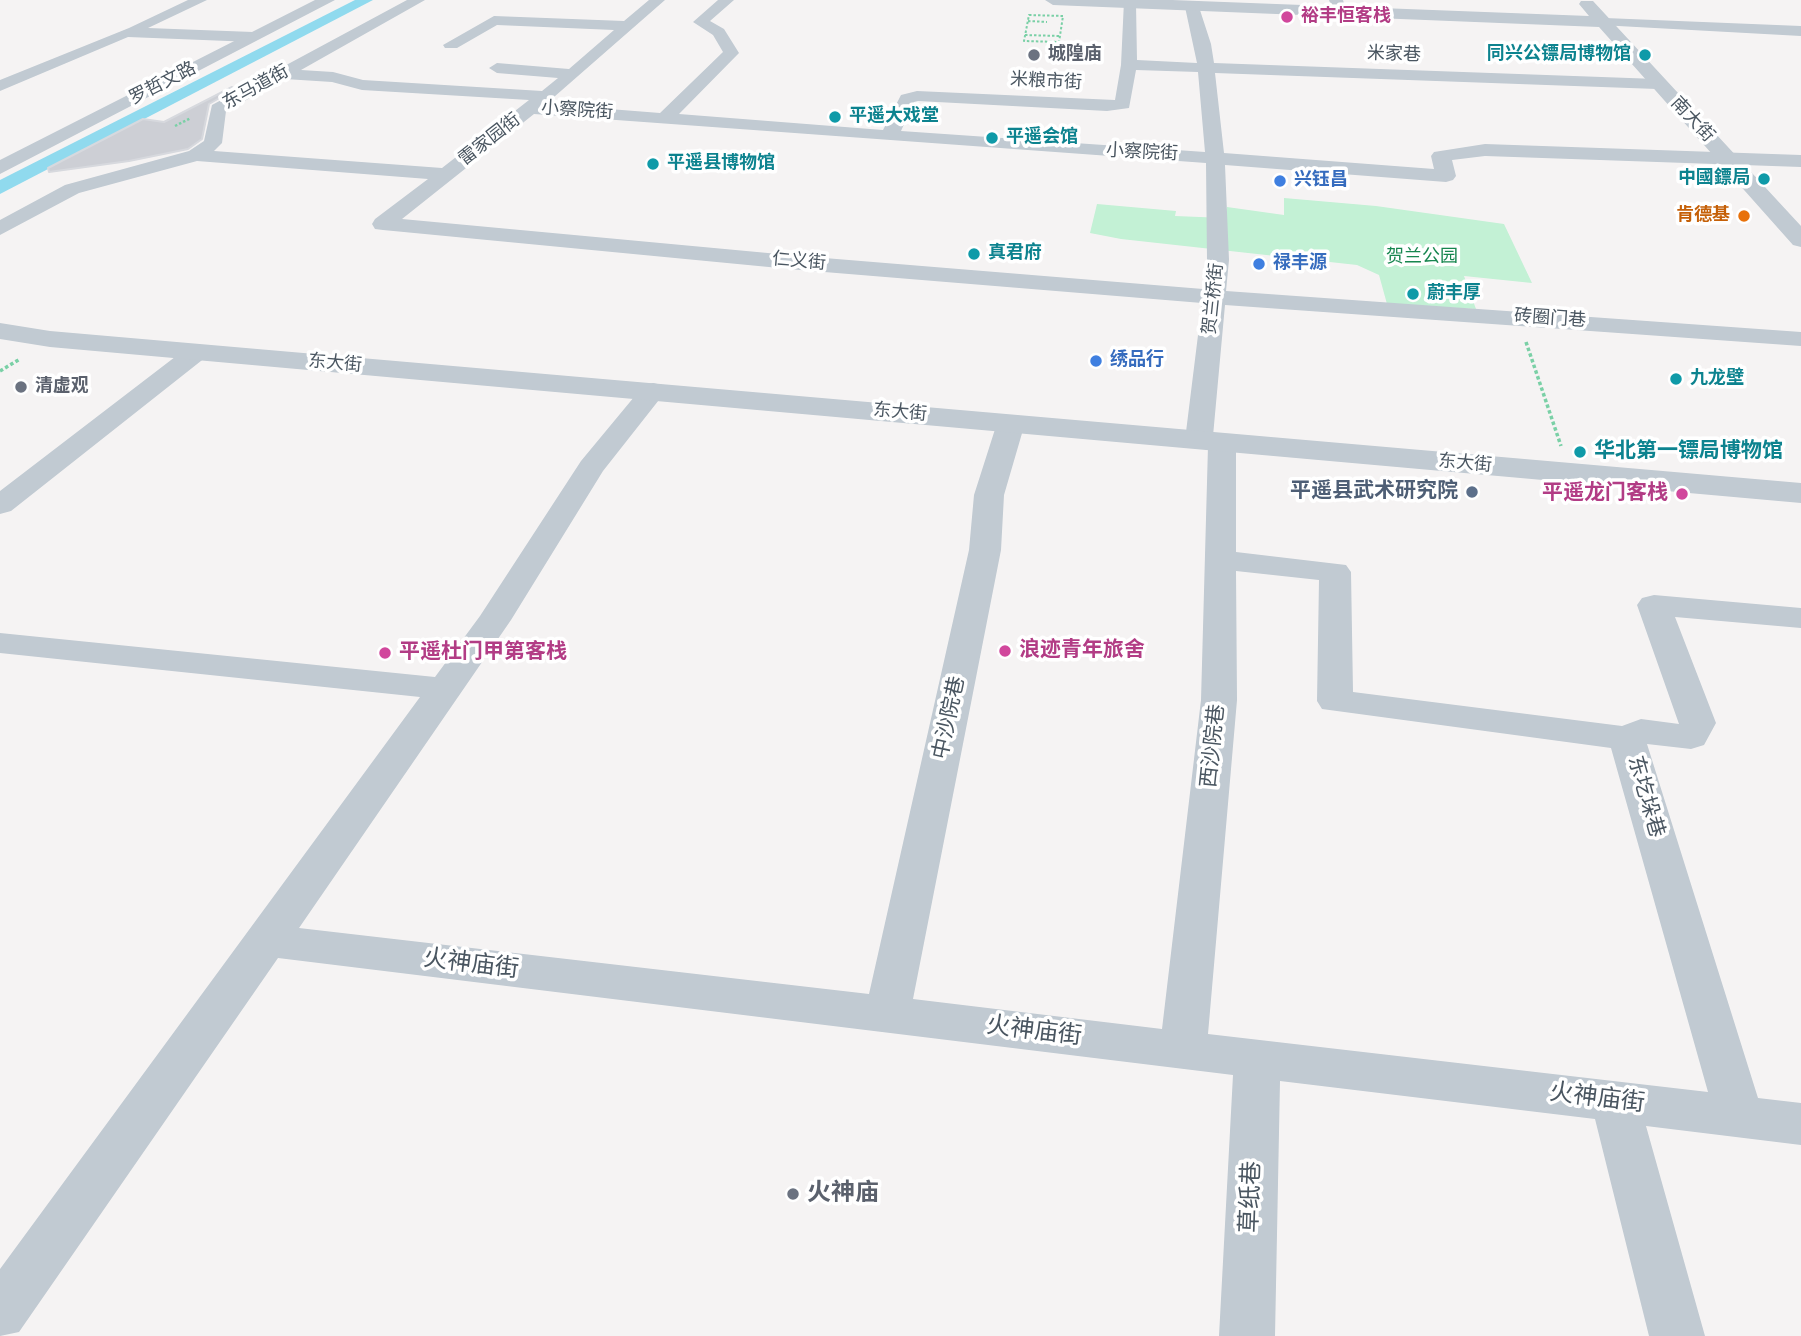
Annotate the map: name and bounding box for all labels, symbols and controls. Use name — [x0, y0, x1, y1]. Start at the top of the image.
place label: 裕丰恒客栈 — [1301, 6, 1391, 28]
marker: 裕丰恒客栈 — [1279, 9, 1295, 25]
street label: 米家巷 — [1367, 43, 1421, 67]
place label: 城隍庙 — [1048, 44, 1102, 66]
place label: 同兴公镖局博物馆 — [1487, 44, 1631, 66]
marker: 城隍庙 — [1026, 47, 1042, 63]
marker: 同兴公镖局博物馆 — [1637, 47, 1653, 63]
street label: 罗哲文路 — [126, 58, 200, 110]
street label: 东马道街 — [219, 61, 293, 115]
street label: 米粮市街 — [1009, 69, 1083, 95]
street label: 南大街 — [1666, 93, 1718, 147]
street label: 小察院街 — [540, 98, 614, 124]
place label: 平遥大戏堂 — [849, 106, 939, 128]
street label: 雷家园街 — [455, 109, 525, 171]
marker: 平遥大戏堂 — [827, 109, 843, 125]
place label: 平遥会馆 — [1006, 127, 1078, 149]
marker: 平遥会馆 — [984, 130, 1000, 146]
street label: 小察院街 — [1105, 140, 1179, 166]
place label: 平遥县博物馆 — [667, 153, 775, 175]
marker: 平遥县博物馆 — [645, 156, 661, 172]
place label: 中國鏢局 — [1678, 168, 1750, 190]
place label: 兴钰昌 — [1294, 170, 1348, 192]
marker: 中國鏢局 — [1756, 171, 1772, 187]
marker: 兴钰昌 — [1272, 173, 1288, 189]
place label: 肯德基 — [1676, 205, 1730, 227]
marker: 肯德基 — [1736, 208, 1752, 224]
place label: 真君府 — [988, 243, 1042, 265]
marker: 真君府 — [966, 246, 982, 262]
park label: 贺兰公园 — [1386, 247, 1458, 269]
street label: 仁义街 — [771, 249, 827, 275]
place label: 禄丰源 — [1273, 253, 1327, 275]
marker: 禄丰源 — [1251, 256, 1267, 272]
street label: 贺兰桥街 — [1199, 262, 1229, 336]
place label: 蔚丰厚 — [1427, 283, 1481, 305]
marker: 蔚丰厚 — [1405, 286, 1421, 302]
street label: 砖圈门巷 — [1513, 306, 1587, 332]
place label: 绣品行 — [1110, 350, 1164, 372]
street label: 东大街 — [307, 351, 363, 377]
marker: 绣品行 — [1088, 353, 1104, 369]
place label: 九龙壁 — [1690, 368, 1744, 390]
marker: 九龙壁 — [1668, 371, 1684, 387]
place label: 清虚观 — [35, 376, 89, 398]
marker: 清虚观 — [13, 379, 29, 395]
street label: 东大街 — [872, 400, 928, 426]
place label: 华北第一镖局博物馆 — [1594, 439, 1783, 465]
marker: 华北第一镖局博物馆 — [1572, 444, 1588, 460]
street label: 东大街 — [1437, 451, 1493, 477]
place label: 平遥县武术研究院 — [1290, 479, 1458, 505]
place label: 平遥龙门客栈 — [1542, 481, 1668, 507]
marker: 平遥县武术研究院 — [1464, 484, 1480, 500]
marker: 平遥龙门客栈 — [1674, 486, 1690, 502]
place label: 浪迹青年旅舍 — [1019, 638, 1145, 664]
place label: 平遥杜门甲第客栈 — [399, 640, 567, 666]
marker: 浪迹青年旅舍 — [997, 643, 1013, 659]
marker: 平遥杜门甲第客栈 — [377, 645, 393, 661]
street label: 中沙院巷 — [929, 674, 971, 762]
street label: 西沙院巷 — [1197, 703, 1231, 789]
street label: 东圪垛巷 — [1621, 753, 1669, 841]
street label: 火神庙街 — [422, 945, 520, 985]
street label: 火神庙街 — [985, 1012, 1083, 1052]
street label: 火神庙街 — [1548, 1079, 1646, 1119]
street label: 草纸巷 — [1236, 1161, 1268, 1233]
place label: 火神庙 — [807, 1180, 879, 1208]
marker: 火神庙 — [785, 1186, 801, 1202]

